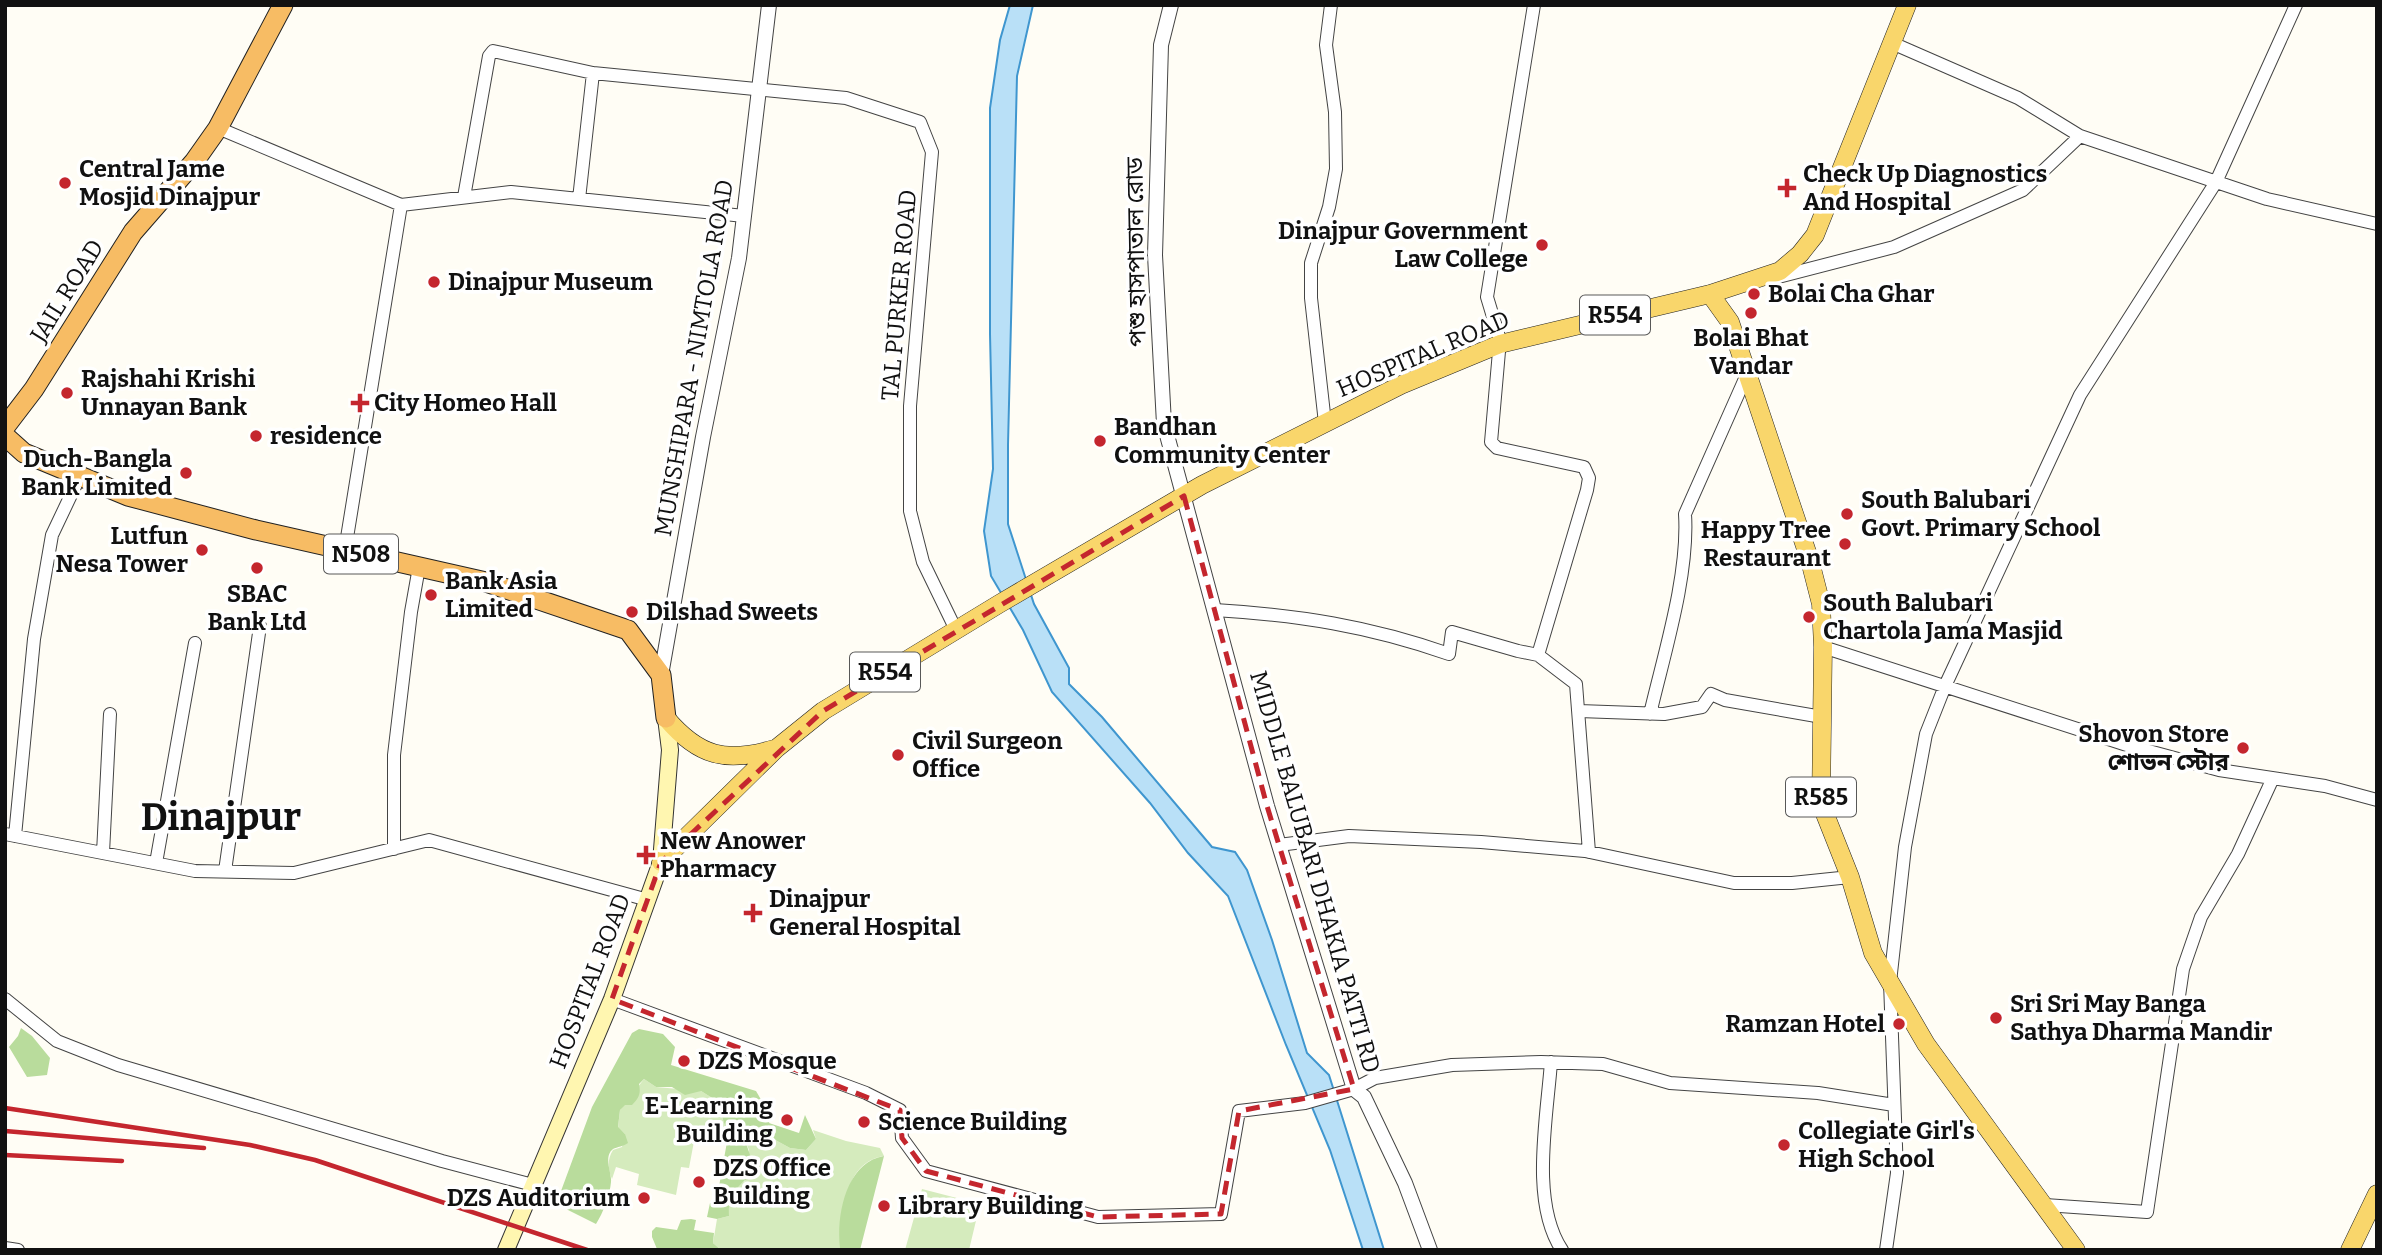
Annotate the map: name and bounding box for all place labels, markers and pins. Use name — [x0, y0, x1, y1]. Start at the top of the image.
place label: Central Jame Mosjid Dinajpur — [79, 155, 260, 211]
place label: Check Up Diagnostics And Hospital — [1803, 160, 2048, 216]
marker: Central Jame Mosjid Dinajpur — [57, 175, 73, 191]
marker: Check Up Diagnostics And Hospital — [1777, 178, 1797, 198]
place label: Dinajpur Government Law College — [1278, 217, 1529, 273]
marker: Dinajpur Government Law College — [1534, 237, 1550, 253]
place label: Dinajpur Museum — [448, 268, 653, 296]
marker: Dinajpur Museum — [426, 274, 442, 290]
place label: Bolai Cha Ghar — [1768, 280, 1935, 308]
marker: Bolai Cha Ghar — [1746, 286, 1762, 302]
marker: Bolai Bhat Vandar — [1743, 305, 1759, 321]
place label: Bolai Bhat Vandar — [1693, 324, 1809, 380]
place label: Rajshahi Krishi Unnayan Bank — [81, 365, 256, 421]
marker: Rajshahi Krishi Unnayan Bank — [59, 385, 75, 401]
place label: City Homeo Hall — [374, 389, 558, 417]
marker: City Homeo Hall — [352, 395, 368, 411]
place label: Bandhan Community Center — [1114, 413, 1330, 469]
place label: residence — [270, 422, 382, 450]
marker: residence — [248, 428, 264, 444]
marker: Bandhan Community Center — [1092, 433, 1108, 449]
place label: Duch-Bangla Bank Limited — [21, 445, 173, 501]
marker: Duch-Bangla Bank Limited — [178, 465, 194, 481]
place label: South Balubari Govt. Primary School — [1861, 486, 2101, 542]
marker: South Balubari Govt. Primary School — [1839, 506, 1855, 522]
place label: Happy Tree Restaurant — [1701, 516, 1832, 572]
place label: Lutfun Nesa Tower — [55, 522, 189, 578]
marker: Happy Tree Restaurant — [1837, 536, 1853, 552]
marker: Lutfun Nesa Tower — [194, 542, 210, 558]
marker: SBAC Bank Ltd — [249, 560, 265, 576]
place label: Bank Asia Limited — [445, 567, 558, 623]
place label: SBAC Bank Ltd — [207, 580, 307, 636]
marker: Bank Asia Limited — [423, 587, 439, 603]
place label: South Balubari Chartola Jama Masjid — [1823, 589, 2063, 645]
place label: Dilshad Sweets — [646, 598, 818, 626]
marker: Dilshad Sweets — [624, 604, 640, 620]
marker: South Balubari Chartola Jama Masjid — [1801, 609, 1817, 625]
place label: Shovon Store শোভন স্টোর — [2078, 720, 2230, 776]
place label: Civil Surgeon Office — [912, 727, 1063, 783]
marker: Shovon Store শোভন স্টোর — [2235, 740, 2251, 756]
marker: Civil Surgeon Office — [890, 747, 906, 763]
place label: New Anower Pharmacy — [660, 827, 806, 883]
marker: New Anower Pharmacy — [638, 847, 654, 863]
place label: Dinajpur General Hospital — [769, 885, 961, 941]
marker: Dinajpur General Hospital — [743, 903, 763, 923]
place label: Sri Sri May Banga Sathya Dharma Mandir — [2010, 990, 2272, 1046]
place label: Ramzan Hotel — [1725, 1010, 1886, 1038]
marker: Sri Sri May Banga Sathya Dharma Mandir — [1988, 1010, 2004, 1026]
marker: Ramzan Hotel — [1891, 1016, 1907, 1032]
place label: DZS Mosque — [698, 1047, 837, 1075]
marker: DZS Mosque — [676, 1053, 692, 1069]
place label: E-Learning Building — [645, 1092, 773, 1148]
place label: Science Building — [878, 1108, 1067, 1136]
marker: E-Learning Building — [779, 1112, 795, 1128]
marker: Science Building — [856, 1114, 872, 1130]
place label: Collegiate Girl's High School — [1798, 1117, 1975, 1173]
marker: Collegiate Girl's High School — [1776, 1137, 1792, 1153]
place label: DZS Office Building — [713, 1154, 831, 1210]
marker: DZS Office Building — [691, 1174, 707, 1190]
place label: DZS Auditorium — [447, 1184, 630, 1212]
marker: DZS Auditorium — [636, 1190, 652, 1206]
place label: Library Building — [898, 1192, 1084, 1220]
marker: Library Building — [876, 1198, 892, 1214]

